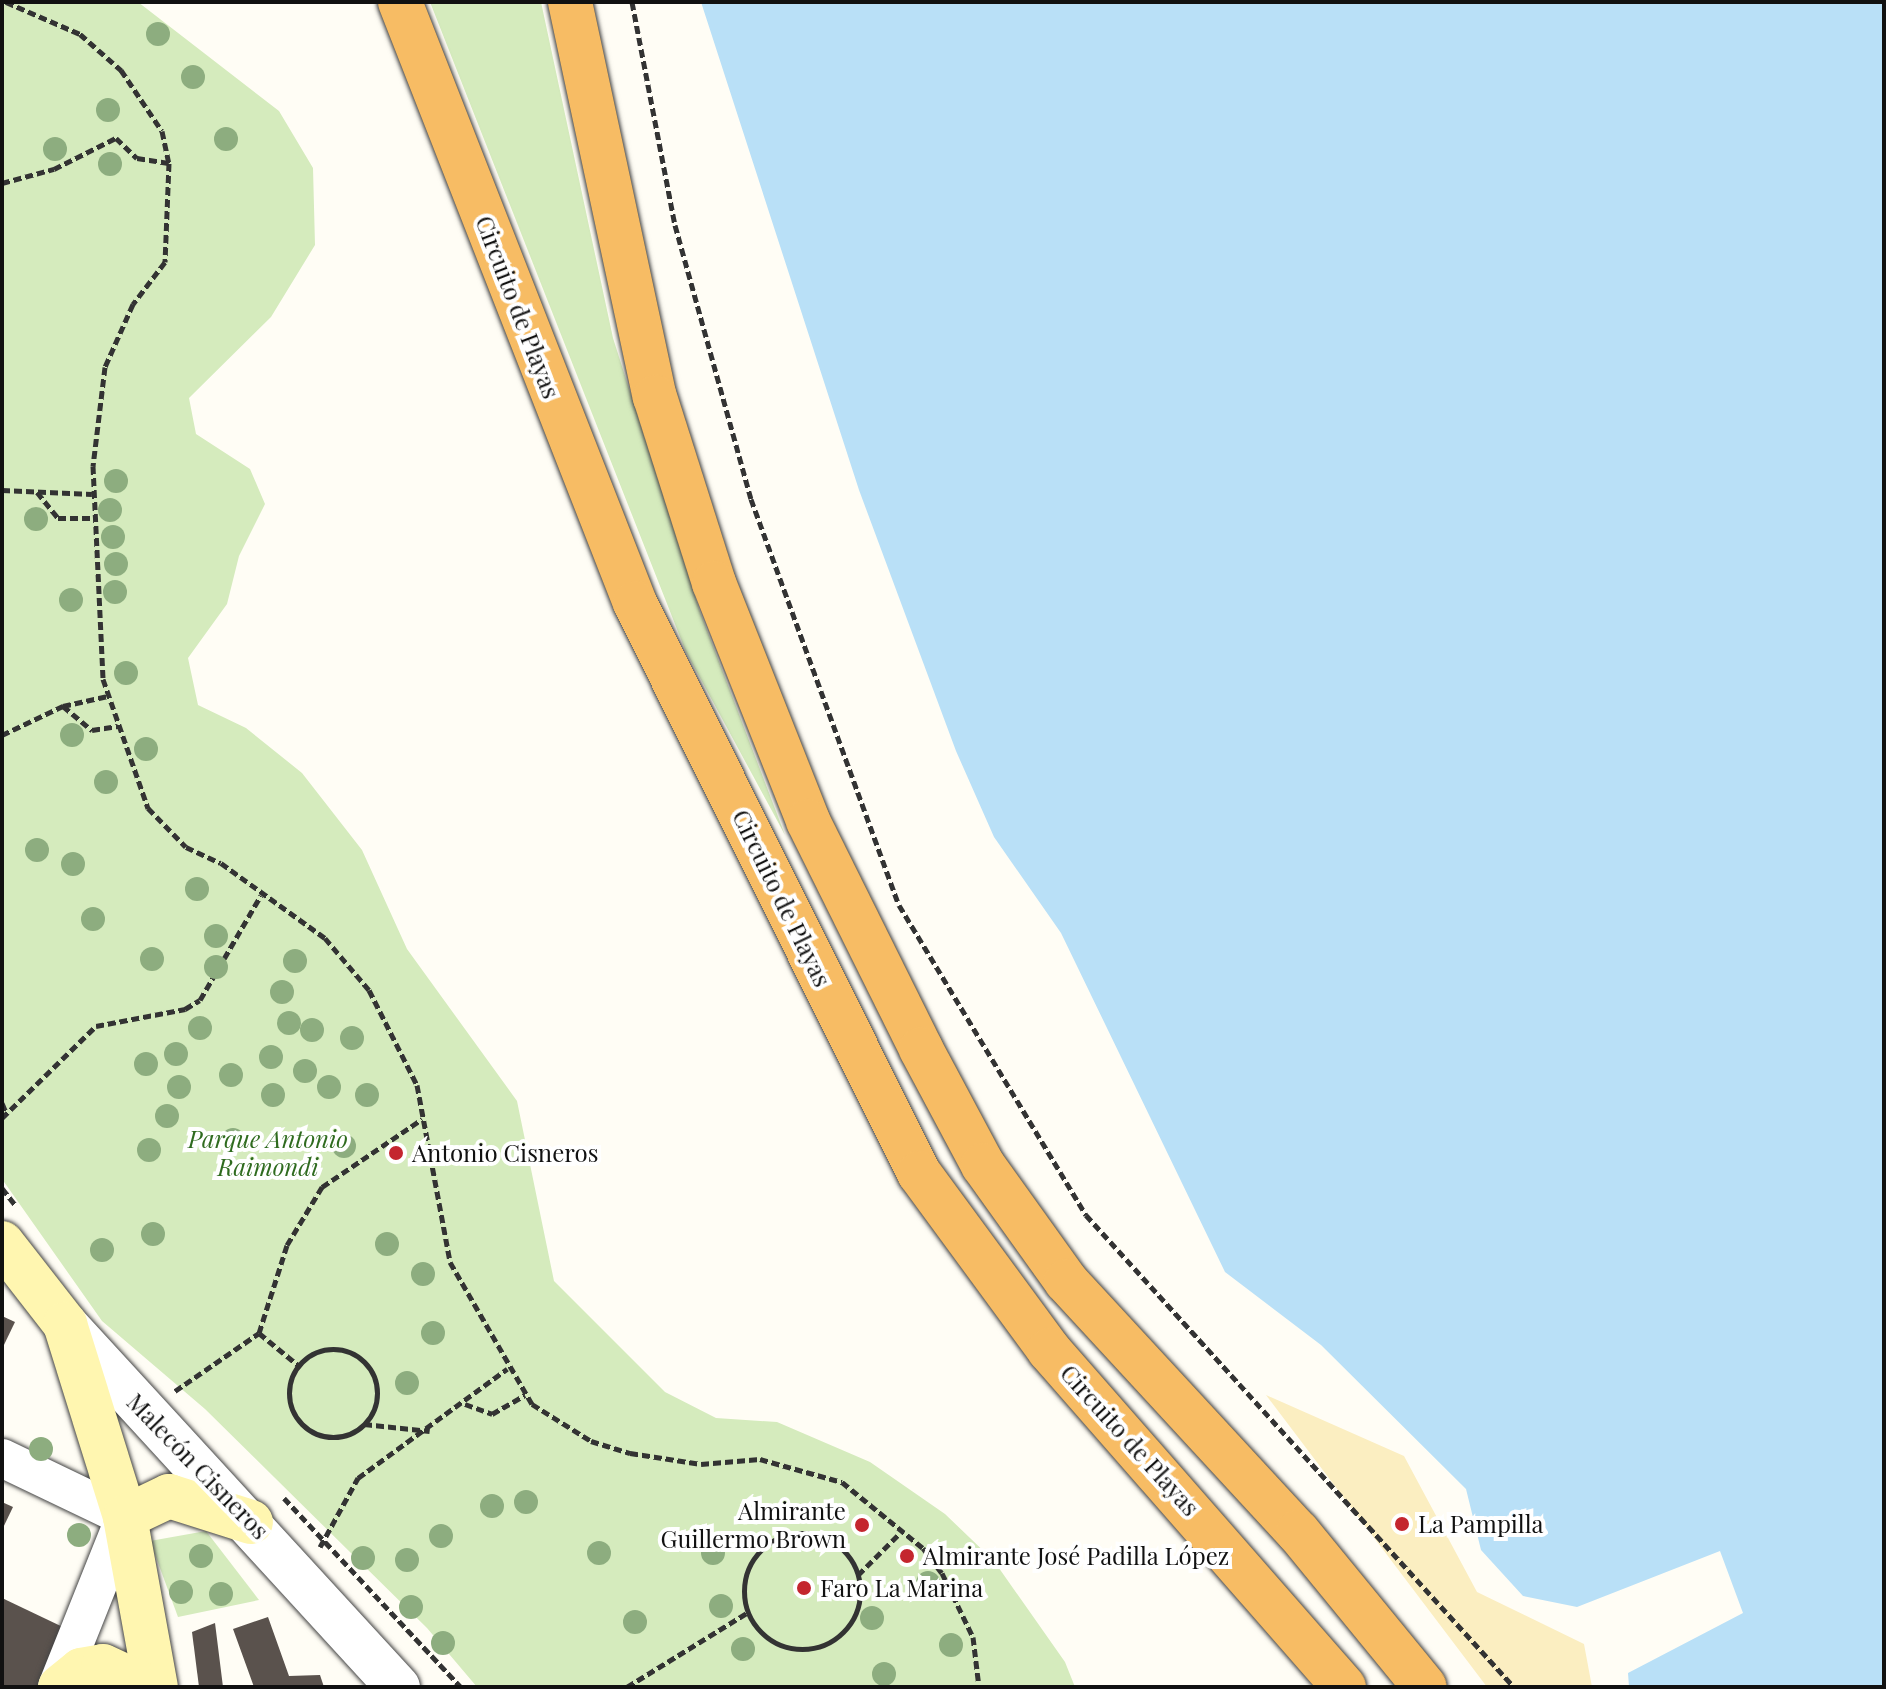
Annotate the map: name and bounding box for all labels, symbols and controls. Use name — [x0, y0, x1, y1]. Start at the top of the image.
street label: Circuito de Playas — [470, 212, 566, 402]
street label: Circuito de Playas — [727, 805, 837, 991]
park label: Parque Antonio Raimondi — [188, 1125, 348, 1181]
place label: Antonio Cisneros — [412, 1139, 598, 1167]
marker: Antonio Cisneros — [387, 1144, 405, 1162]
street label: Circuito de Playas — [1055, 1359, 1205, 1521]
street label: Malecón Cisneros — [121, 1387, 275, 1545]
place label: Almirante Guillermo Brown — [661, 1497, 846, 1553]
place label: La Pampilla — [1418, 1510, 1544, 1538]
marker: La Pampilla — [1393, 1515, 1411, 1533]
marker: Almirante Guillermo Brown — [853, 1516, 871, 1534]
place label: Almirante José Padilla López — [923, 1542, 1230, 1570]
marker: Almirante José Padilla López — [898, 1547, 916, 1565]
place label: Faro La Marina — [820, 1574, 983, 1602]
marker: Faro La Marina — [795, 1579, 813, 1597]

